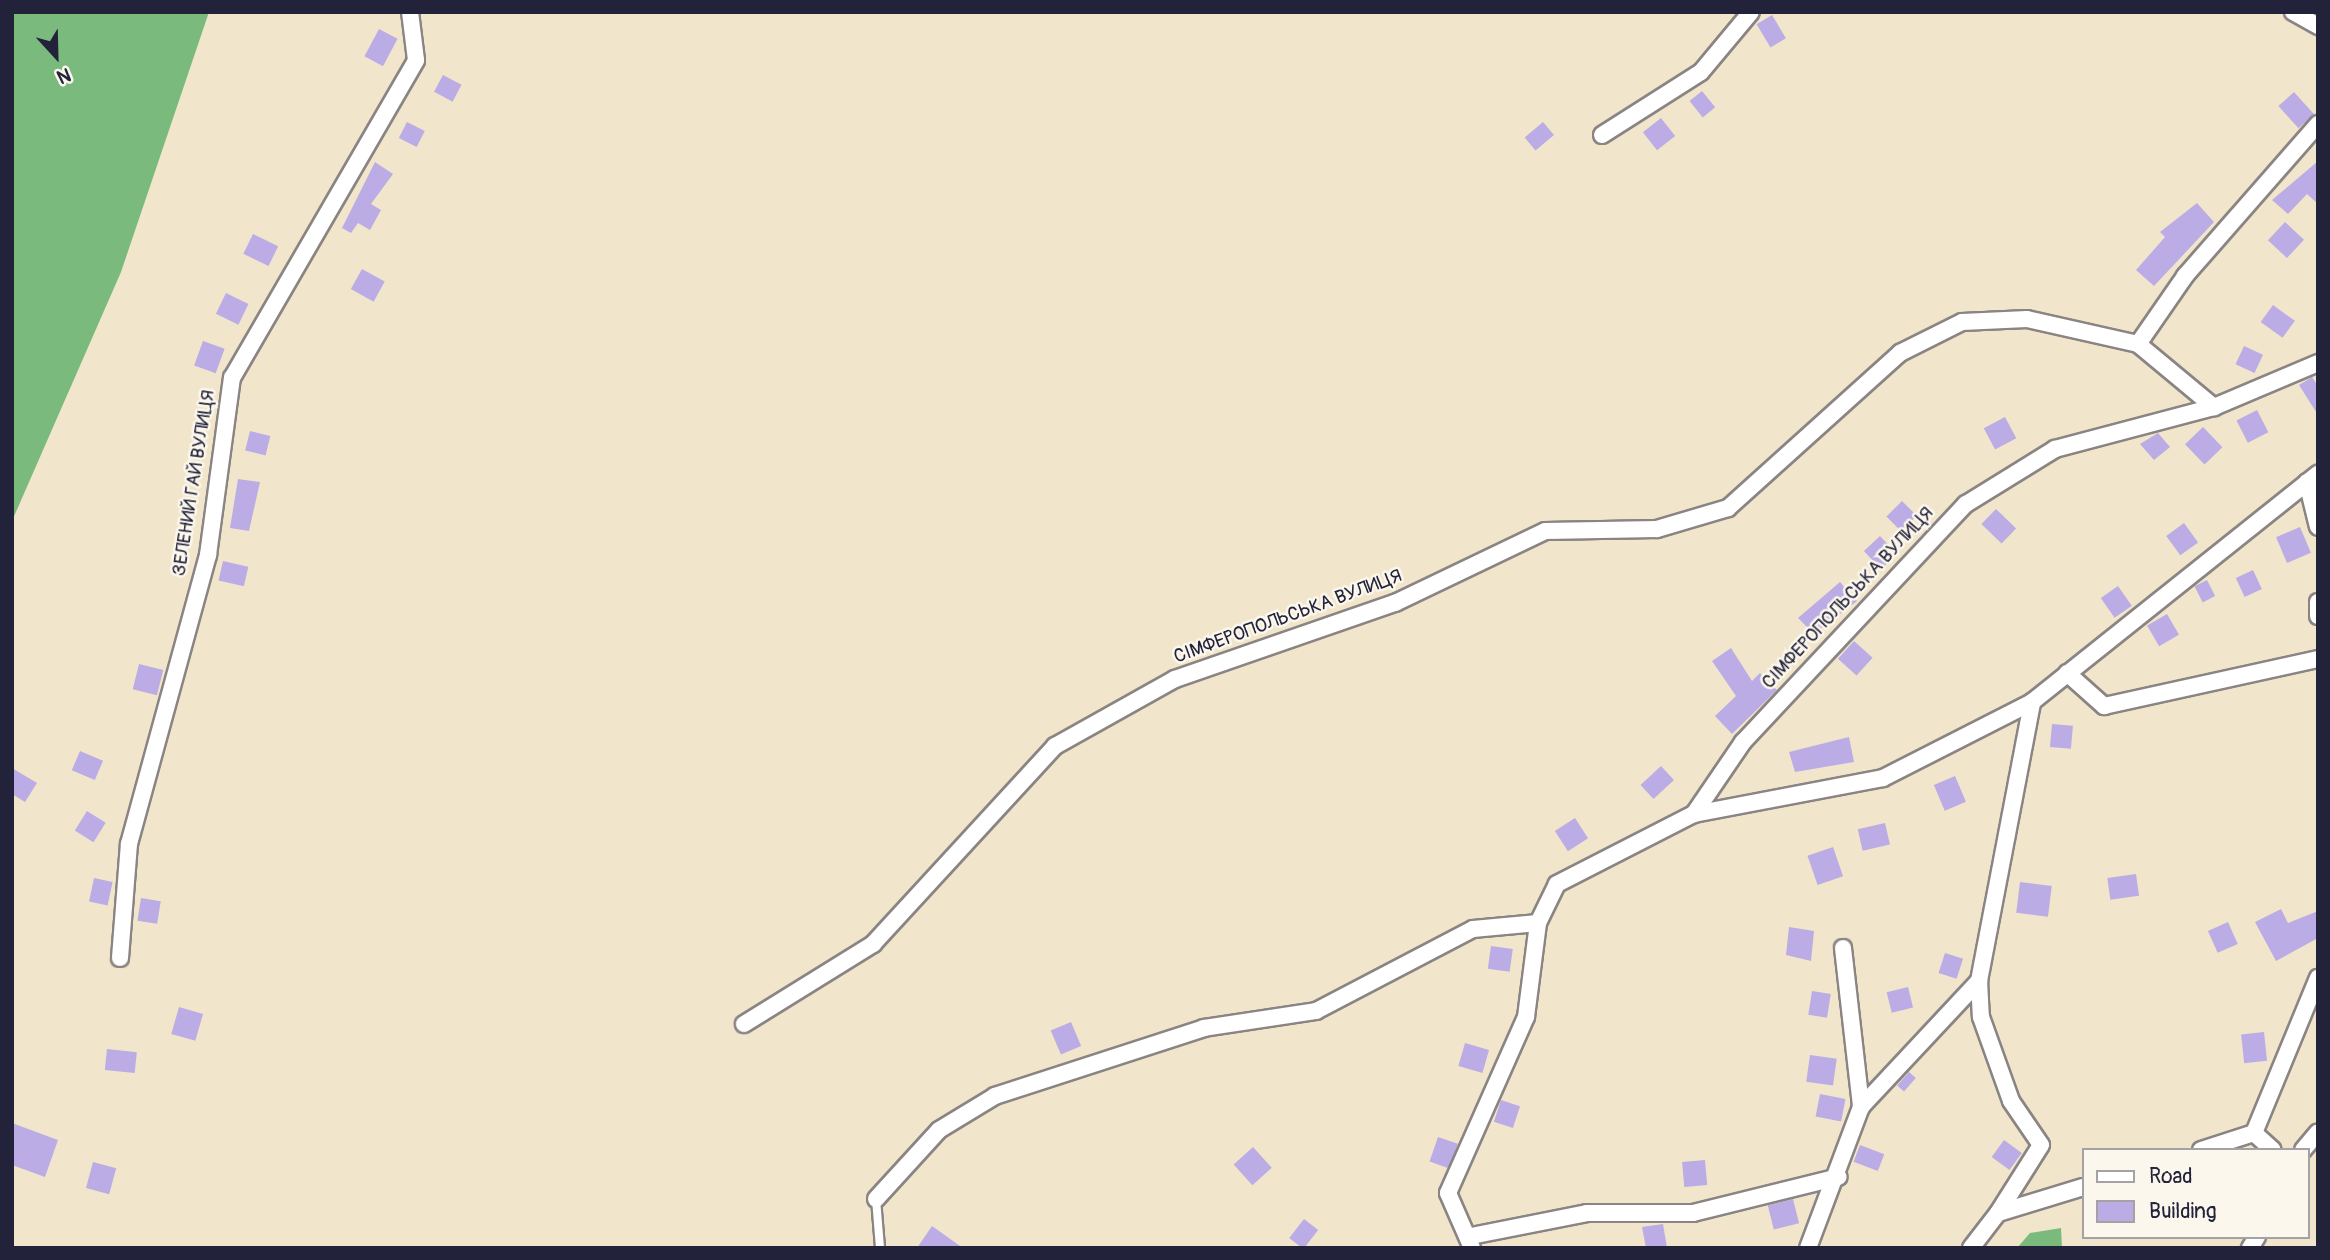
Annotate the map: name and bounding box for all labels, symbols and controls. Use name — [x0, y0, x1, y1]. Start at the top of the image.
north arrow — [21, 21, 91, 91]
text: N — [53, 62, 74, 89]
street label: ЗЕЛЕНИЙ ГАЙ ВУЛИЦЯ — [168, 388, 220, 578]
street label: СІМФЕРОПОЛЬСЬКА ВУЛИЦЯ — [1757, 502, 1939, 694]
street label: СІМФЕРОПОЛЬСЬКА ВУЛИЦЯ — [1171, 565, 1405, 669]
legend — [2082, 1148, 2309, 1239]
text: Road — [2149, 1163, 2193, 1190]
text: Building — [2149, 1198, 2216, 1225]

